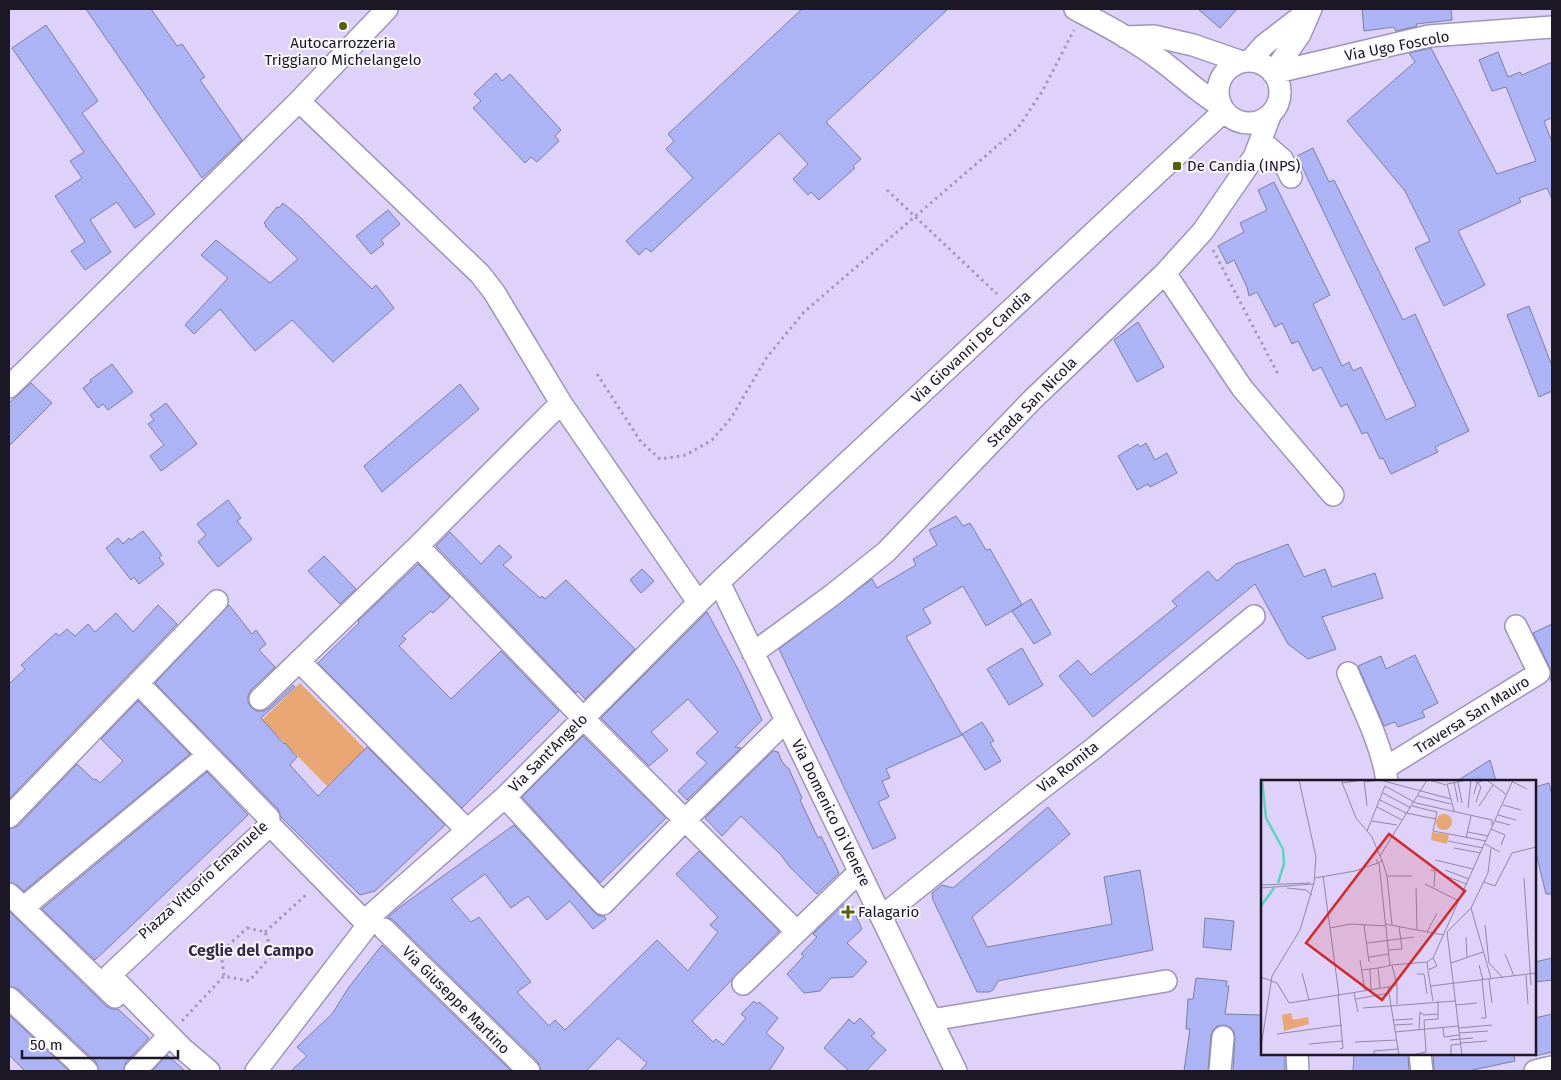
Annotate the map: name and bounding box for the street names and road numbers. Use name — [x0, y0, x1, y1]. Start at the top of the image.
street label: Via Ugo Foscolo — [1343, 27, 1451, 65]
street label: Via Giovanni De Candia — [908, 287, 1034, 407]
street label: Strada San Nicola — [983, 353, 1081, 451]
street label: Traversa San Mauro — [1411, 672, 1533, 758]
street label: Via Sant'Angelo — [505, 710, 591, 796]
street label: Via Domenico Di Venere — [788, 737, 874, 889]
street label: Via Romita — [1034, 737, 1102, 797]
street label: Piazza Vittorio Emanuele — [135, 817, 271, 943]
street label: Via Giuseppe Martino — [398, 942, 514, 1058]

